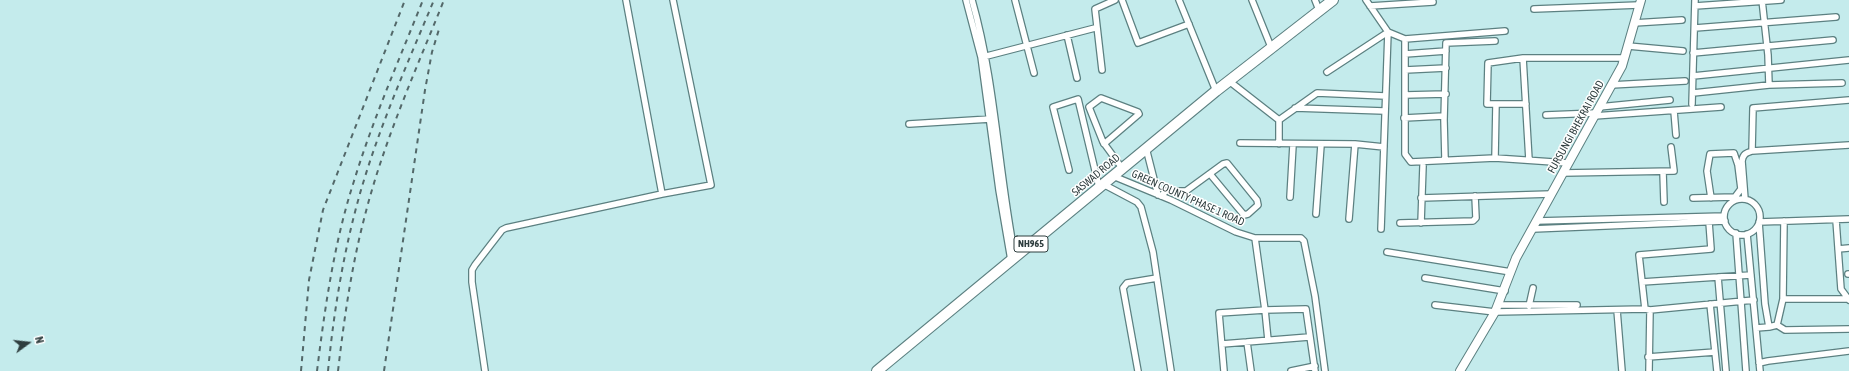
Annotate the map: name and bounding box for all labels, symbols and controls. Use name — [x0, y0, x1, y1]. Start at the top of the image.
street label: FURSUNGI BHEKRAI ROAD — [1545, 78, 1607, 176]
street label: SASWAD ROAD — [1069, 151, 1123, 199]
street label: GREEN COUNTY PHASE 1 ROAD — [1130, 167, 1246, 229]
road number: NH965 — [1014, 236, 1048, 252]
north arrow — [8, 323, 48, 363]
text: N — [33, 335, 46, 345]

